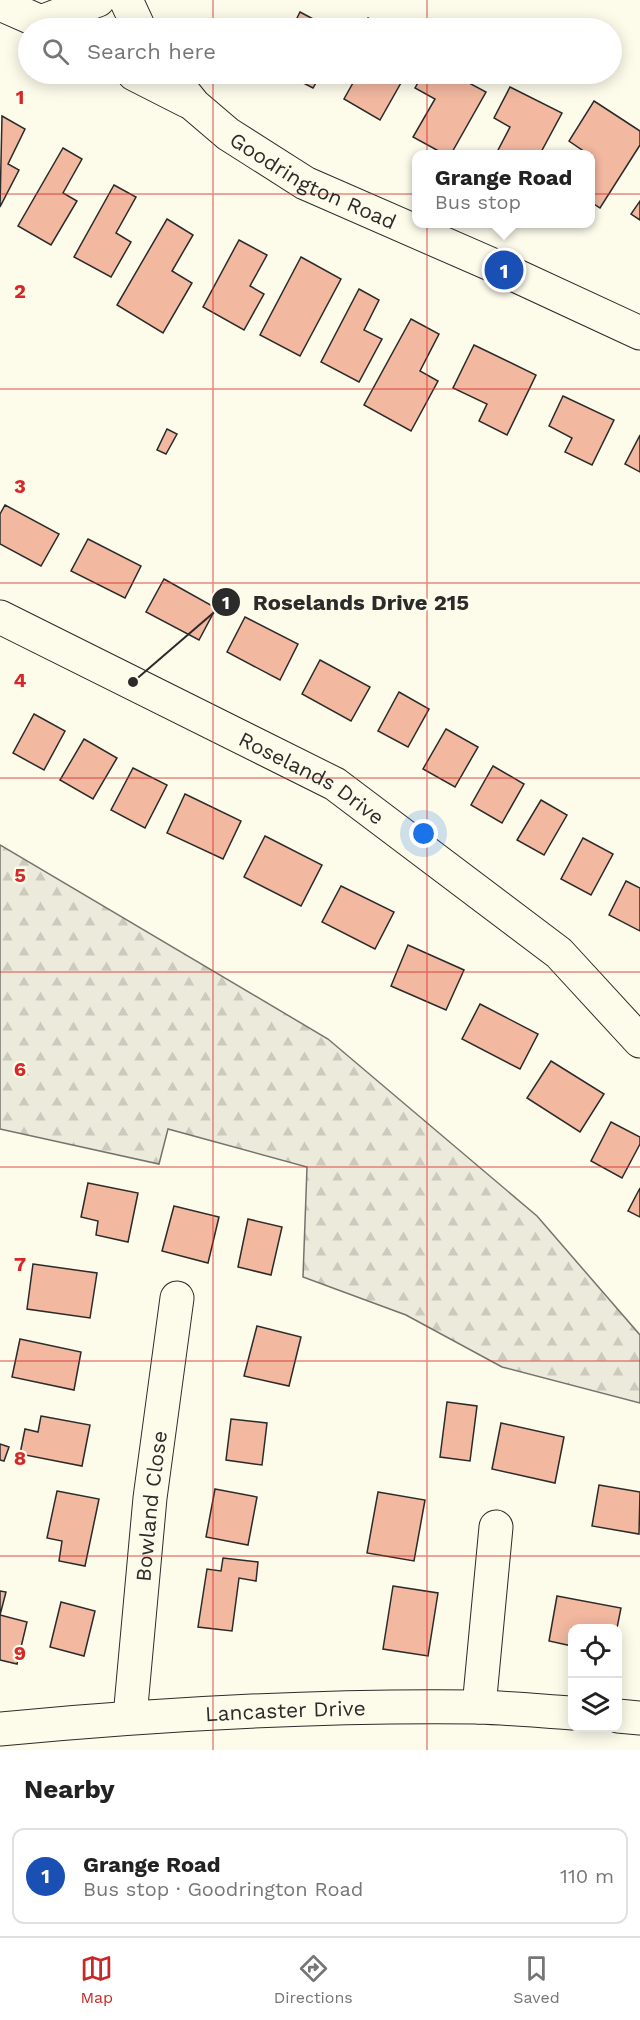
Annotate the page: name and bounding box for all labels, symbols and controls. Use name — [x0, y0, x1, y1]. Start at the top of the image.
search box — [18, 18, 622, 84]
icon: search — [39, 35, 72, 68]
text: Search here — [87, 39, 216, 64]
text: 1 — [16, 85, 24, 109]
street label: Goodrington Road — [226, 126, 400, 234]
popup — [412, 150, 595, 228]
text: Grange Road — [435, 165, 572, 190]
text: Bus stop — [435, 190, 521, 214]
pin: 1 — [484, 248, 524, 292]
text: 2 — [14, 279, 26, 303]
text: 3 — [14, 474, 26, 498]
callout: Roselands Drive 215 — [211, 582, 481, 622]
text: Roselands Drive 215 — [253, 590, 469, 615]
text: 1 — [222, 592, 230, 613]
text: 4 — [14, 668, 27, 692]
street label: Roselands Drive — [235, 726, 390, 829]
your location — [409, 819, 438, 848]
text: 5 — [14, 863, 26, 887]
text: 6 — [14, 1057, 26, 1081]
text: 7 — [14, 1252, 26, 1276]
street label: Bowland Close — [130, 1429, 171, 1583]
text: 8 — [14, 1446, 26, 1470]
map controls — [568, 1624, 622, 1732]
button: locate — [568, 1624, 622, 1678]
text: 9 — [14, 1641, 26, 1665]
button: layers — [568, 1678, 622, 1732]
street label: Lancaster Drive — [204, 1695, 366, 1726]
text: Nearby — [24, 1774, 115, 1804]
text: Grange Road — [83, 1852, 221, 1877]
text: 1 — [41, 1864, 50, 1888]
text: 110 m — [560, 1864, 614, 1888]
text: Bus stop · Goodrington Road — [83, 1877, 363, 1901]
tab: Map — [80, 1952, 113, 2007]
tab: Directions — [274, 1952, 353, 2007]
tab: Saved — [513, 1952, 560, 2007]

